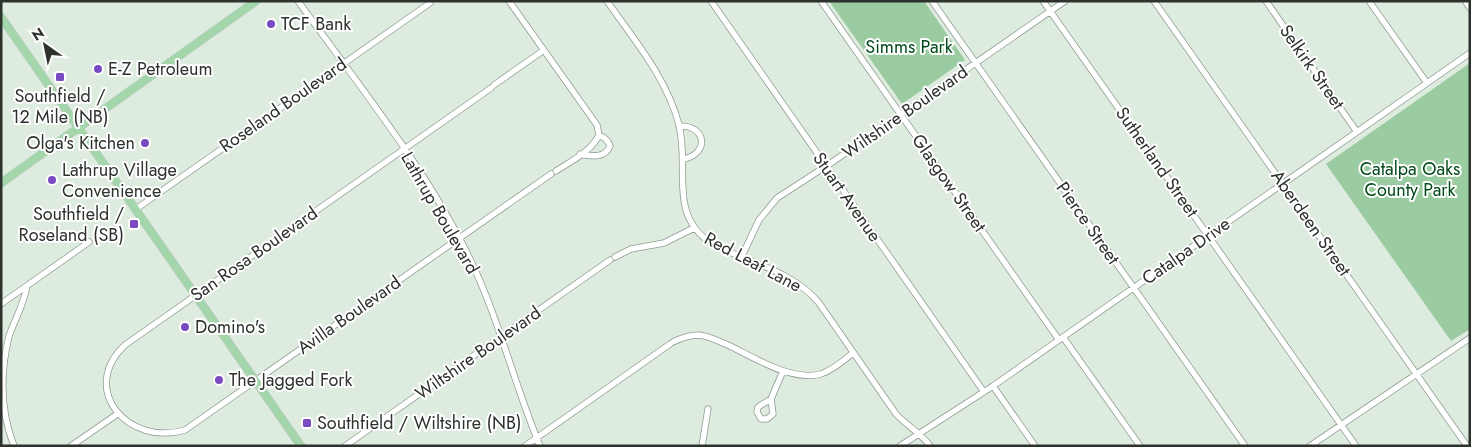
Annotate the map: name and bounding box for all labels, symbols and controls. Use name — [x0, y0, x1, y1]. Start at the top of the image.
place label: TCF Bank — [281, 11, 351, 37]
marker: TCF Bank — [265, 18, 277, 30]
street label: Selkirk Street — [1273, 19, 1351, 115]
north arrow — [20, 20, 70, 70]
text: N — [28, 23, 48, 46]
park label: Simms Park — [865, 34, 953, 60]
street label: Roseland Boulevard — [214, 51, 352, 159]
place label: E-Z Petroleum — [108, 56, 212, 82]
street label: Wiltshire Boulevard — [837, 59, 973, 165]
marker: E-Z Petroleum — [92, 63, 104, 75]
marker: Southfield / 12 Mile (NB) — [54, 71, 66, 83]
place label: Southfield / 12 Mile (NB) — [12, 83, 108, 130]
street label: Sutherland Street — [1109, 102, 1205, 223]
street label: Glasgow Street — [906, 129, 993, 238]
place label: Olga's Kitchen — [26, 130, 135, 156]
marker: Olga's Kitchen — [139, 137, 151, 149]
street label: Lathrup Boulevard — [394, 147, 486, 279]
street label: Stuart Avenue — [806, 147, 888, 247]
park label: Catalpa Oaks County Park — [1360, 156, 1460, 203]
place label: Lathrup Village Convenience — [62, 157, 177, 204]
street label: Aberdeen Street — [1265, 165, 1358, 282]
marker: Lathrup Village Convenience — [46, 174, 58, 186]
street label: Pierce Street — [1050, 176, 1127, 270]
street label: San Rosa Boulevard — [185, 200, 323, 308]
place label: Southfield / Roseland (SB) — [19, 201, 124, 248]
street label: Catalpa Drive — [1137, 211, 1235, 291]
marker: Southfield / Roseland (SB) — [128, 218, 140, 230]
street label: Red Leaf Lane — [700, 225, 806, 299]
street label: Avilla Boulevard — [292, 270, 406, 360]
street label: Wiltshire Boulevard — [410, 300, 546, 406]
place label: Domino's — [195, 314, 265, 340]
marker: Domino's — [179, 321, 191, 333]
place label: The Jagged Fork — [229, 367, 352, 393]
marker: The Jagged Fork — [213, 374, 225, 386]
place label: Southfield / Wiltshire (NB) — [317, 410, 522, 436]
marker: Southfield / Wiltshire (NB) — [301, 417, 313, 429]

